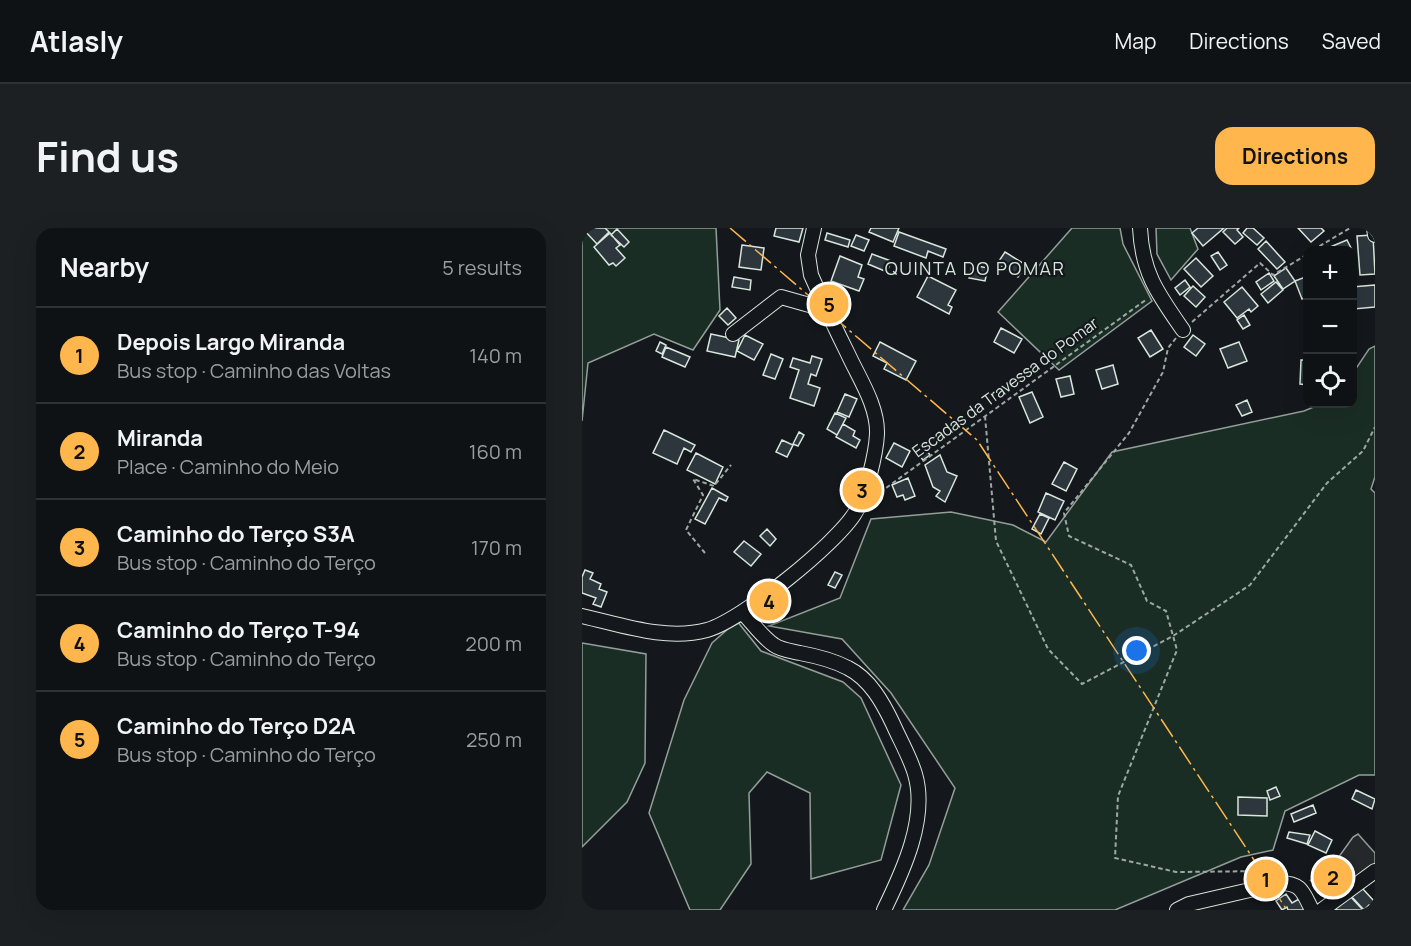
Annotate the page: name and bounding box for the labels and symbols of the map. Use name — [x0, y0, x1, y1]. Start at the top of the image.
district label: QUINTA DO POMAR — [885, 256, 1065, 280]
pin: 5 — [810, 282, 848, 326]
street label: Escadas da Travessa do Pomar — [908, 312, 1103, 462]
pin: 3 — [842, 468, 882, 512]
pin: 4 — [750, 578, 789, 623]
your location — [1122, 636, 1151, 665]
pin: 2 — [1314, 854, 1353, 900]
pin: 1 — [1246, 856, 1286, 902]

